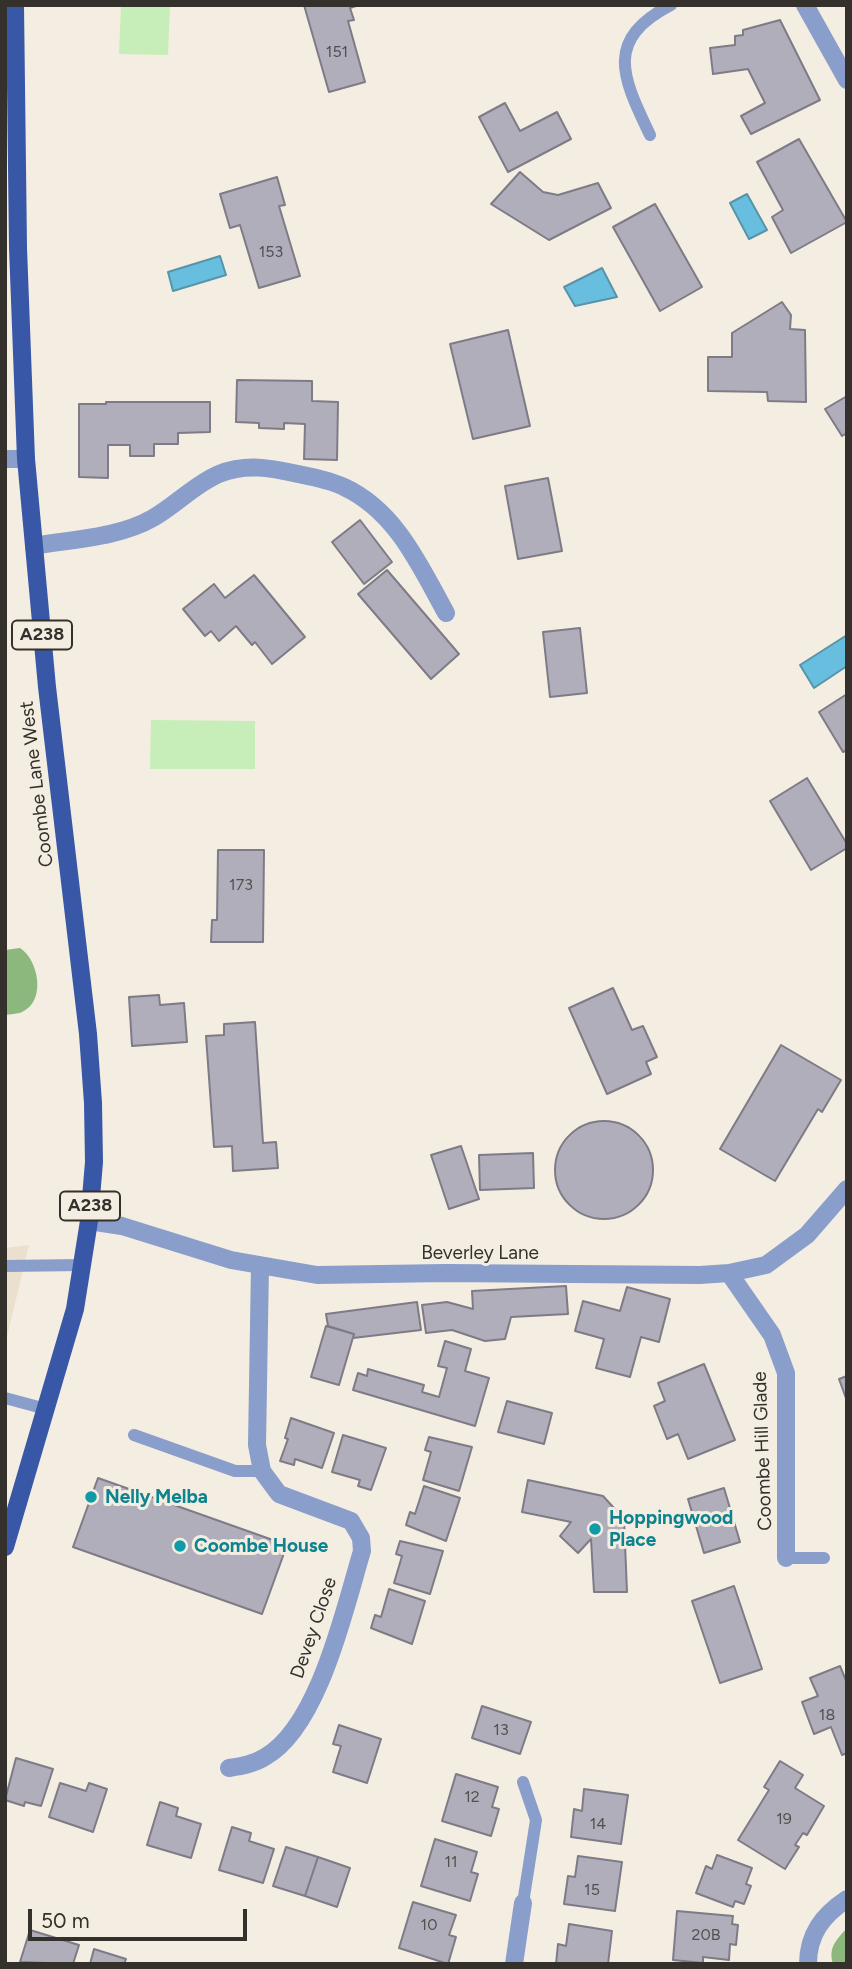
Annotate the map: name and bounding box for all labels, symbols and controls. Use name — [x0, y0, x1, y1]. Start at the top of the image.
house number: 151 — [326, 42, 348, 62]
house number: 153 — [259, 242, 283, 262]
road number: A238 — [12, 620, 72, 650]
street label: Coombe Lane West — [15, 700, 59, 868]
house number: 173 — [229, 875, 253, 895]
road number: A238 — [60, 1191, 120, 1220]
street label: Beverley Lane — [421, 1242, 539, 1264]
street label: Coombe Hill Glade — [749, 1371, 777, 1531]
place label: Nelly Melba — [105, 1486, 208, 1508]
marker: Nelly Melba — [83, 1489, 99, 1505]
place label: Hoppingwood Place — [609, 1507, 733, 1551]
marker: Hoppingwood Place — [587, 1521, 603, 1537]
place label: Coombe House — [194, 1535, 328, 1557]
marker: Coombe House — [172, 1538, 188, 1554]
street label: Devey Close — [286, 1574, 342, 1682]
house number: 18 — [819, 1705, 835, 1725]
house number: 13 — [493, 1720, 509, 1740]
house number: 12 — [464, 1787, 480, 1807]
house number: 19 — [776, 1809, 792, 1829]
house number: 14 — [590, 1814, 606, 1834]
house number: 11 — [444, 1852, 458, 1872]
house number: 15 — [584, 1880, 600, 1900]
scale bar — [32, 1896, 250, 1940]
text: 50 m — [41, 1908, 90, 1933]
house number: 10 — [421, 1915, 437, 1935]
house number: 20B — [692, 1925, 720, 1945]

